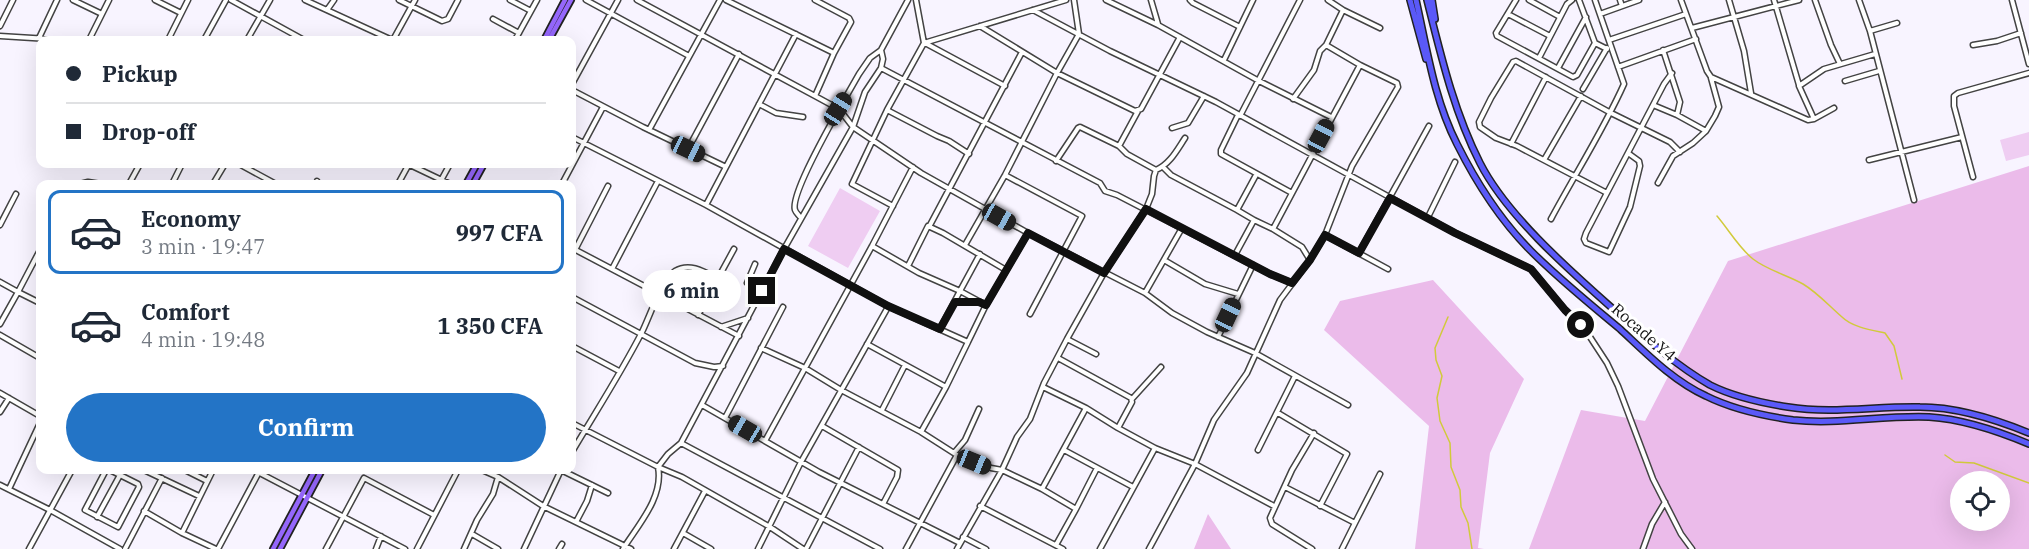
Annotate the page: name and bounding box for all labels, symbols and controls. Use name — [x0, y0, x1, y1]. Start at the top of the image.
text: Pickup — [102, 59, 178, 88]
car — [821, 89, 855, 129]
car — [1305, 116, 1337, 156]
text: Drop-off — [102, 117, 196, 146]
car — [668, 133, 708, 165]
car — [979, 200, 1019, 234]
text: Economy — [141, 204, 241, 233]
icon: car — [69, 205, 123, 259]
text: 997 CFA — [456, 218, 543, 247]
text: 3 min · 19:47 — [141, 233, 265, 260]
callout: 6 min — [642, 270, 741, 312]
text: 6 min — [664, 277, 720, 304]
route end — [748, 277, 775, 304]
car — [1212, 295, 1244, 335]
text: Comfort — [141, 297, 230, 326]
icon: car — [69, 298, 123, 352]
street label: Rocade Y4 — [1608, 299, 1680, 365]
text: 1 350 CFA — [437, 311, 543, 340]
route start — [1567, 311, 1594, 338]
text: 4 min · 19:48 — [141, 326, 265, 353]
button: Confirm — [66, 393, 546, 462]
car — [725, 412, 765, 446]
car — [954, 447, 994, 477]
map controls — [1950, 471, 2010, 531]
button: locate — [1950, 471, 2010, 531]

